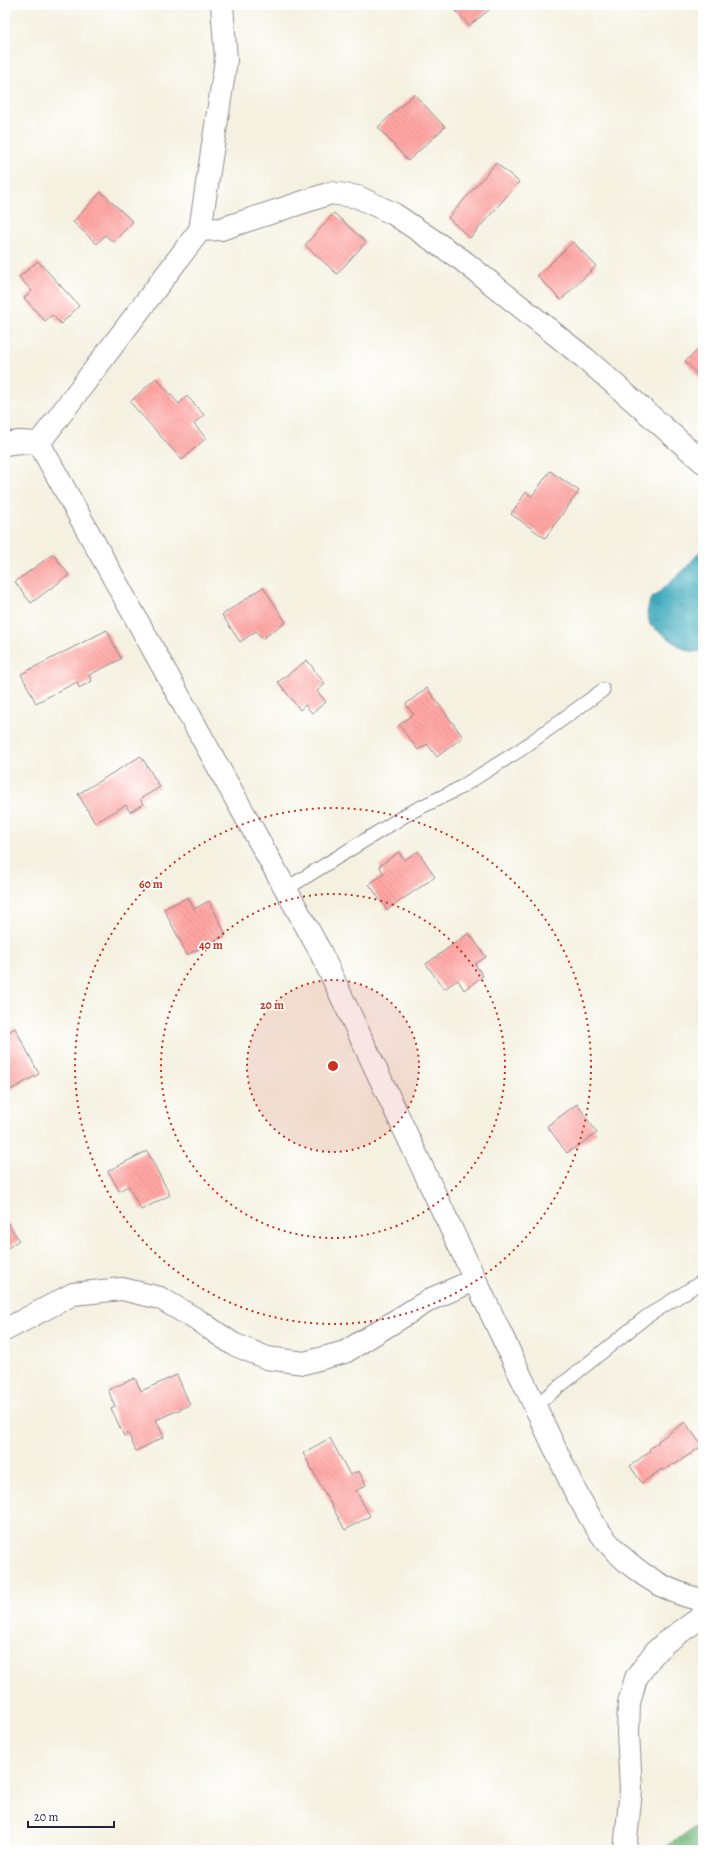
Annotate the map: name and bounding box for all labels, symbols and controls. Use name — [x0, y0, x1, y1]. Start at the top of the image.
text: 60 m — [139, 876, 163, 892]
text: 40 m — [199, 937, 223, 953]
text: 20 m — [260, 997, 284, 1013]
centre of rings — [326, 1059, 340, 1073]
scale bar — [28, 1803, 114, 1829]
text: 20 m — [34, 1809, 58, 1825]

